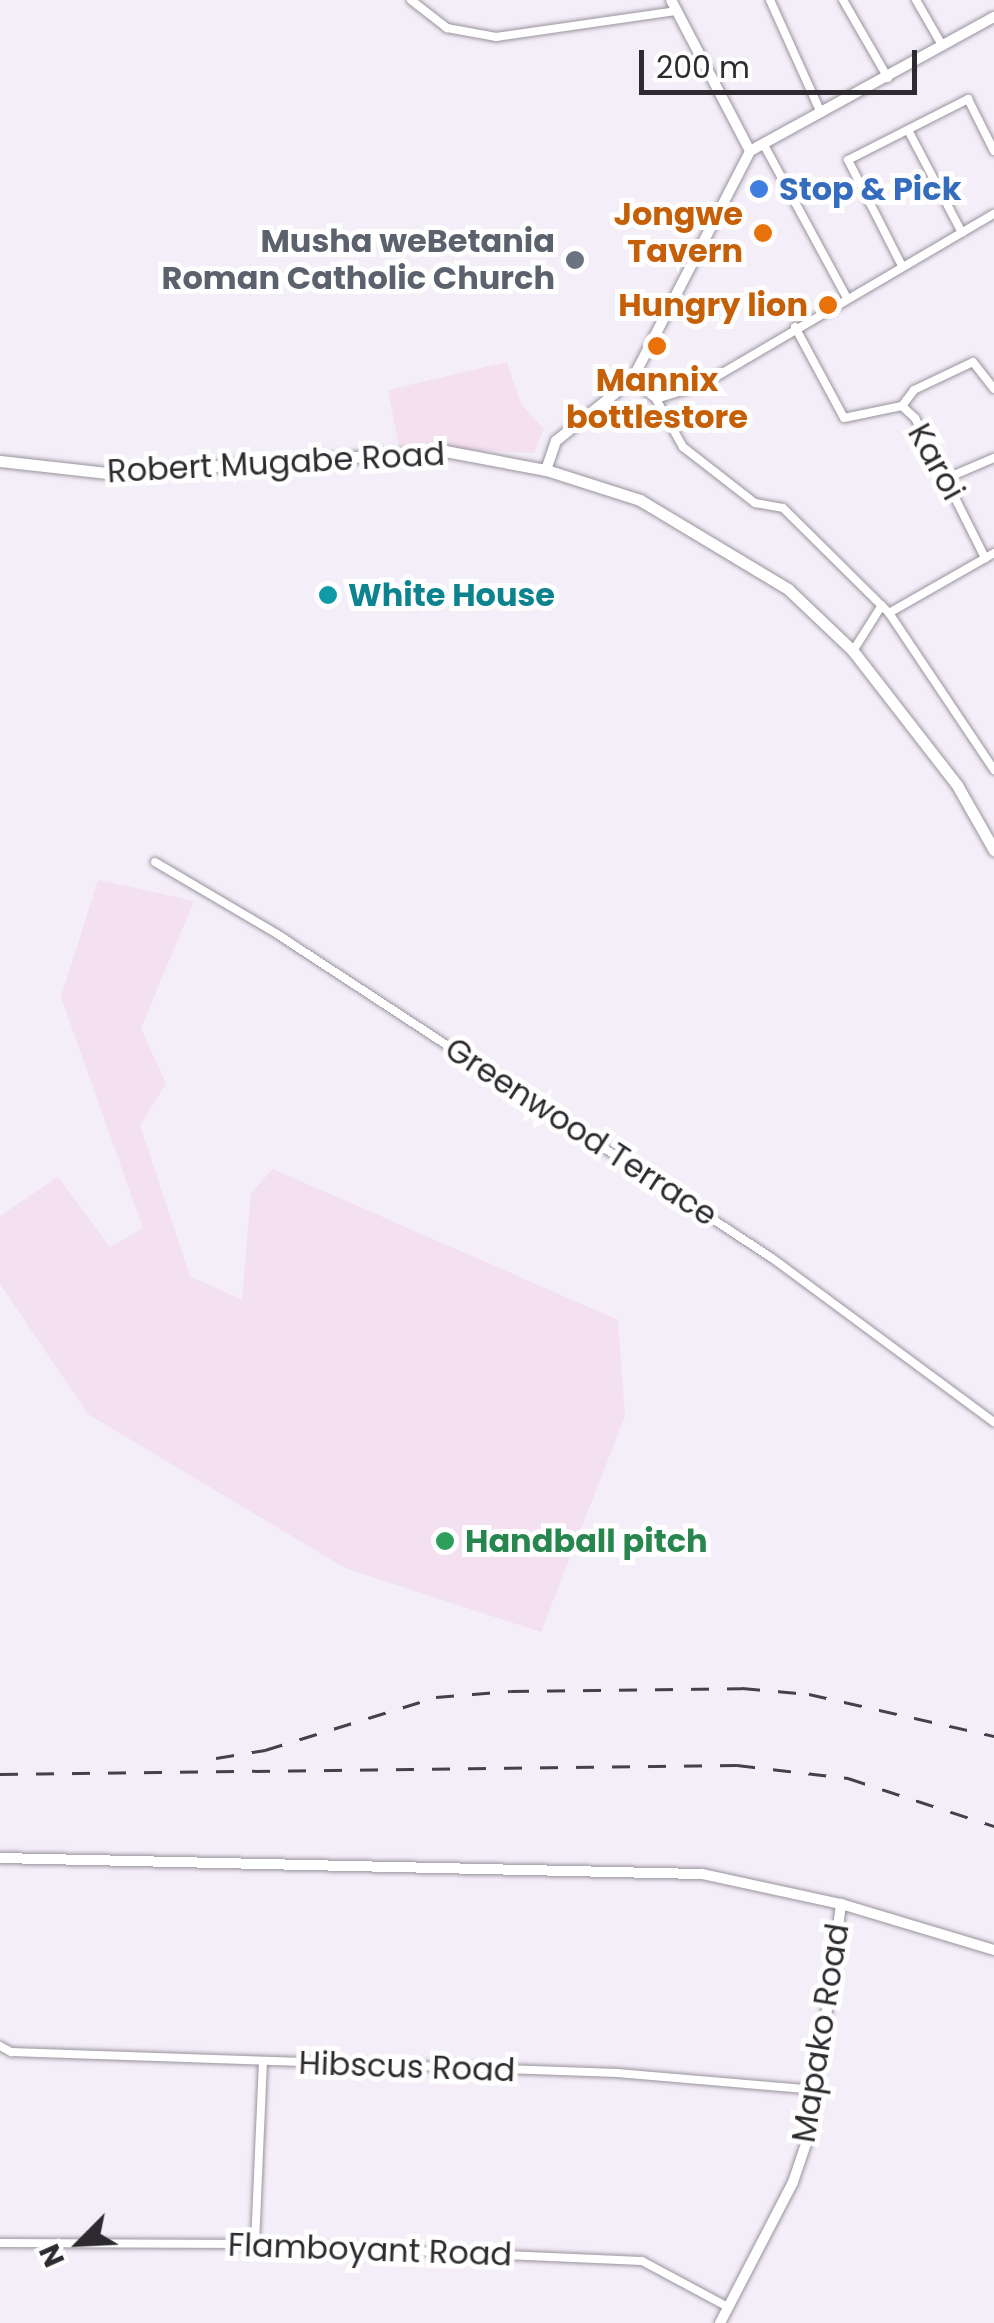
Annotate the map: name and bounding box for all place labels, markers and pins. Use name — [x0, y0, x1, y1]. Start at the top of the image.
place label: Stop & Pick — [779, 170, 961, 208]
marker: Stop & Pick — [748, 178, 770, 200]
place label: Jongwe Tavern — [613, 196, 743, 271]
marker: Jongwe Tavern — [752, 222, 774, 244]
place label: Musha weBetania Roman Catholic Church — [162, 223, 555, 298]
marker: Musha weBetania Roman Catholic Church — [564, 249, 586, 271]
place label: Hungry lion — [618, 286, 808, 324]
marker: Hungry lion — [817, 294, 839, 316]
marker: Mannix bottlestore — [646, 335, 668, 357]
place label: Mannix bottlestore — [566, 362, 748, 437]
place label: White House — [348, 576, 555, 614]
marker: White House — [317, 584, 339, 606]
place label: Handball pitch — [465, 1522, 708, 1560]
marker: Handball pitch — [434, 1530, 456, 1552]

